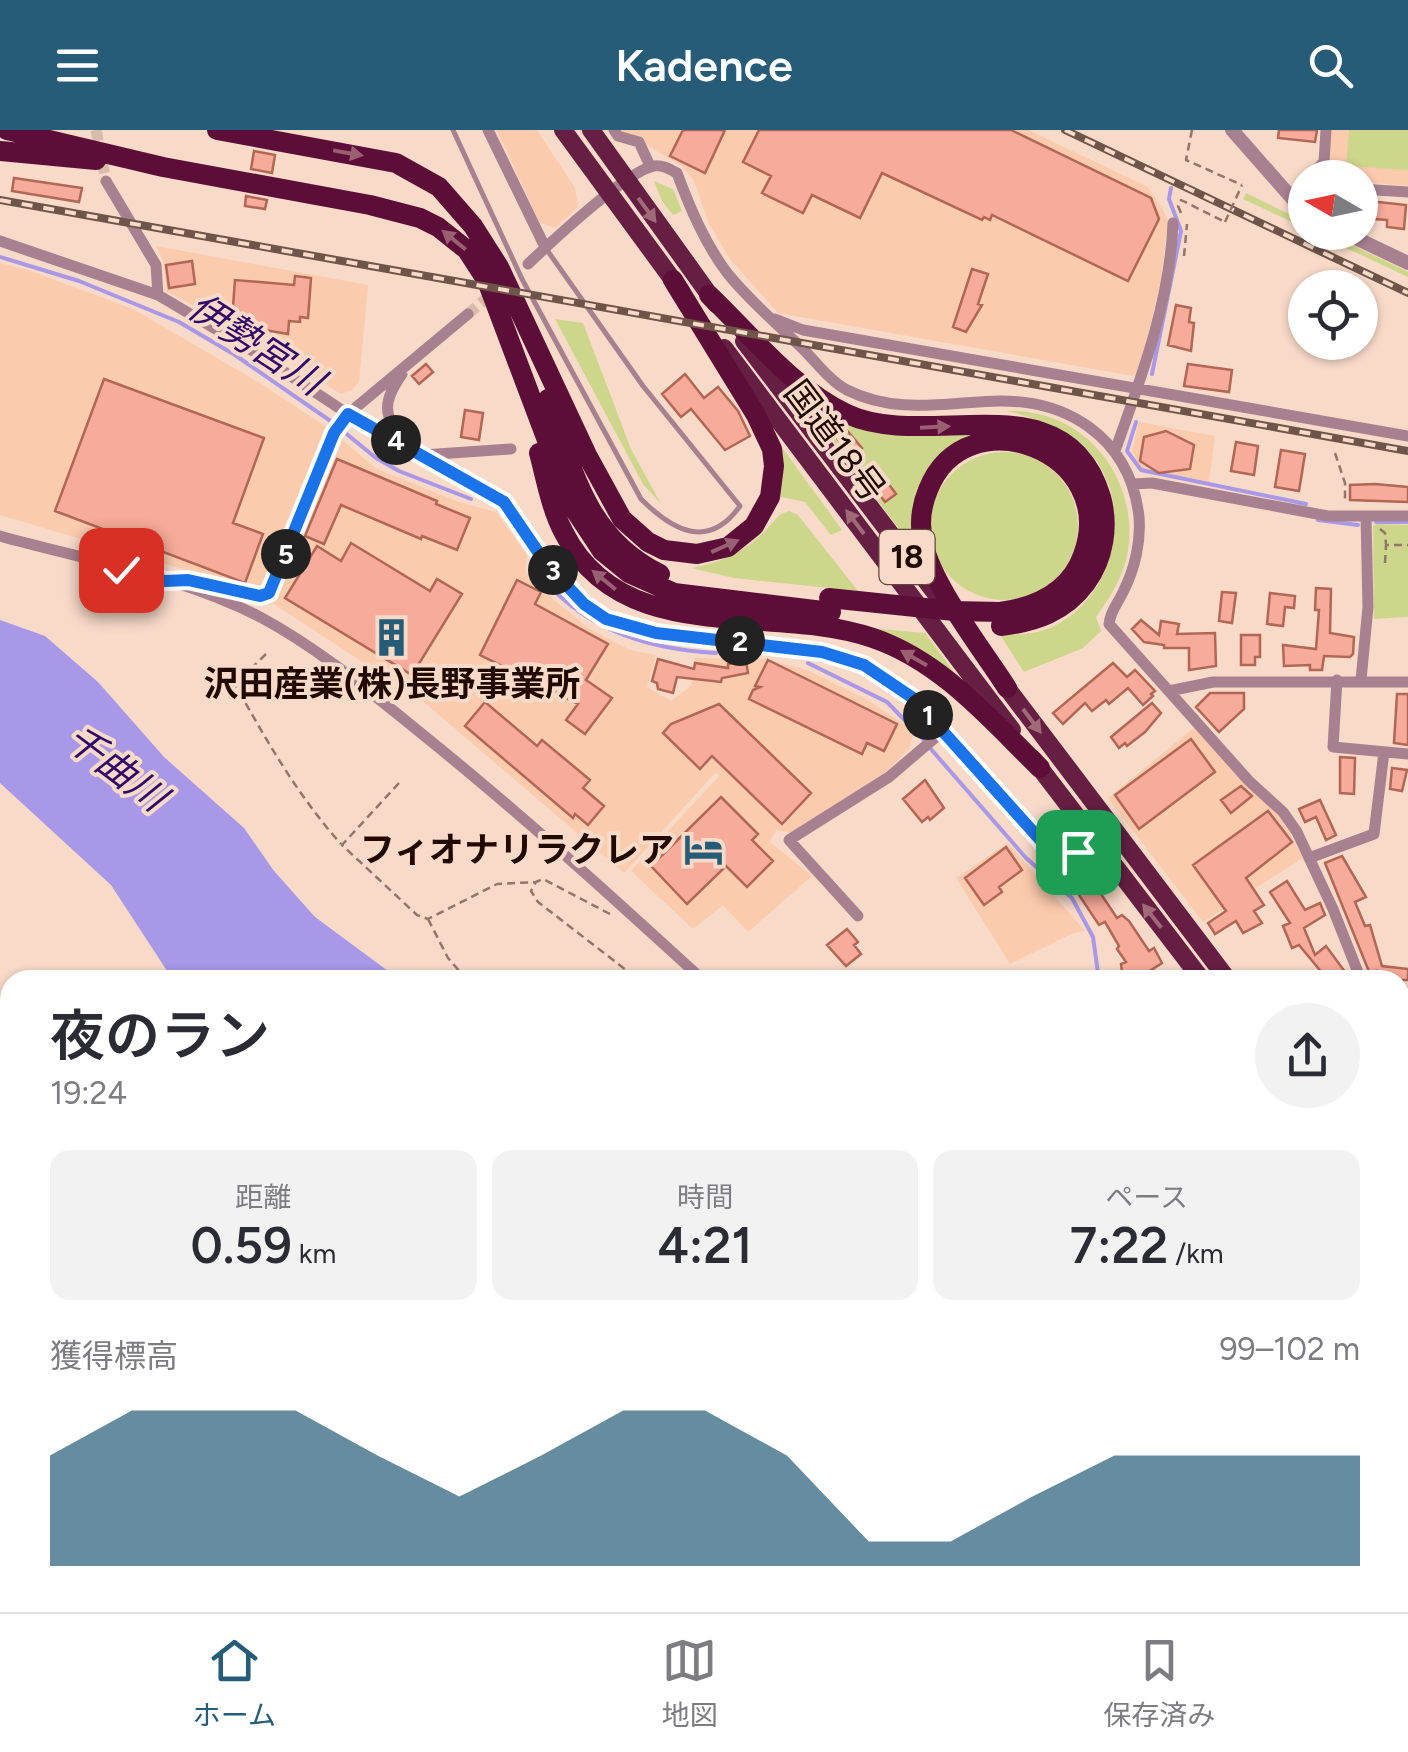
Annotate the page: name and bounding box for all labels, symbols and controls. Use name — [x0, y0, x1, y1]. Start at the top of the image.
icon: menu — [50, 38, 105, 93]
text: Kadence — [615, 38, 793, 92]
icon: search — [1303, 38, 1358, 93]
one-way arrow — [333, 146, 364, 162]
north arrow — [1288, 160, 1378, 250]
map controls — [1288, 160, 1378, 360]
one-way arrow — [637, 197, 657, 223]
one-way arrow — [441, 229, 466, 251]
button: locate — [1288, 270, 1378, 360]
water label: 伊勢宮川 — [180, 283, 336, 407]
street label: 国道18号 — [776, 372, 894, 510]
pin: 4 — [371, 415, 421, 465]
one-way arrow — [919, 419, 951, 435]
text: 4 — [387, 423, 405, 457]
one-way arrow — [845, 509, 865, 535]
pin — [79, 528, 164, 613]
pin: 5 — [261, 529, 311, 579]
road number: 18 — [880, 530, 934, 584]
text: 5 — [278, 537, 294, 571]
one-way arrow — [710, 538, 739, 554]
icon: check — [94, 543, 149, 598]
pin: 3 — [528, 545, 578, 595]
text: 3 — [545, 553, 561, 587]
one-way arrow — [591, 569, 617, 590]
building icon: 沢田産業(株)長野事業所 — [371, 616, 413, 658]
pin: 2 — [715, 616, 765, 666]
text: 2 — [732, 624, 748, 658]
one-way arrow — [900, 649, 928, 667]
place label: 沢田産業(株)長野事業所 — [204, 663, 580, 705]
pin: 1 — [903, 690, 953, 740]
text: 1 — [922, 698, 934, 732]
one-way arrow — [1021, 708, 1042, 734]
water label: 千曲川 — [57, 715, 179, 823]
pin — [1036, 810, 1121, 895]
icon: arrive — [1051, 825, 1106, 880]
place label: フィオナリラクレア — [360, 829, 674, 871]
hotel icon: フィオナリラクレア — [683, 829, 725, 871]
one-way arrow — [1142, 903, 1163, 929]
text: 夜のラン — [50, 1003, 270, 1069]
button: share — [1255, 1003, 1360, 1108]
text: 19:24 — [50, 1074, 127, 1112]
text: 距離 — [235, 1180, 291, 1214]
text: 時間 — [677, 1180, 733, 1214]
text: ペース — [1105, 1180, 1188, 1214]
text: 0.59 — [190, 1215, 292, 1276]
text: 4:21 — [657, 1215, 752, 1276]
text: 7:22 — [1070, 1215, 1168, 1276]
text: km — [292, 1236, 336, 1270]
text: /km — [1168, 1236, 1224, 1270]
text: 99–102 m — [1219, 1330, 1360, 1368]
text: 獲得標高 — [50, 1337, 178, 1375]
tab: ホーム — [193, 1633, 276, 1733]
tab: 地図 — [662, 1633, 718, 1733]
tab: 保存済み — [1103, 1633, 1215, 1733]

